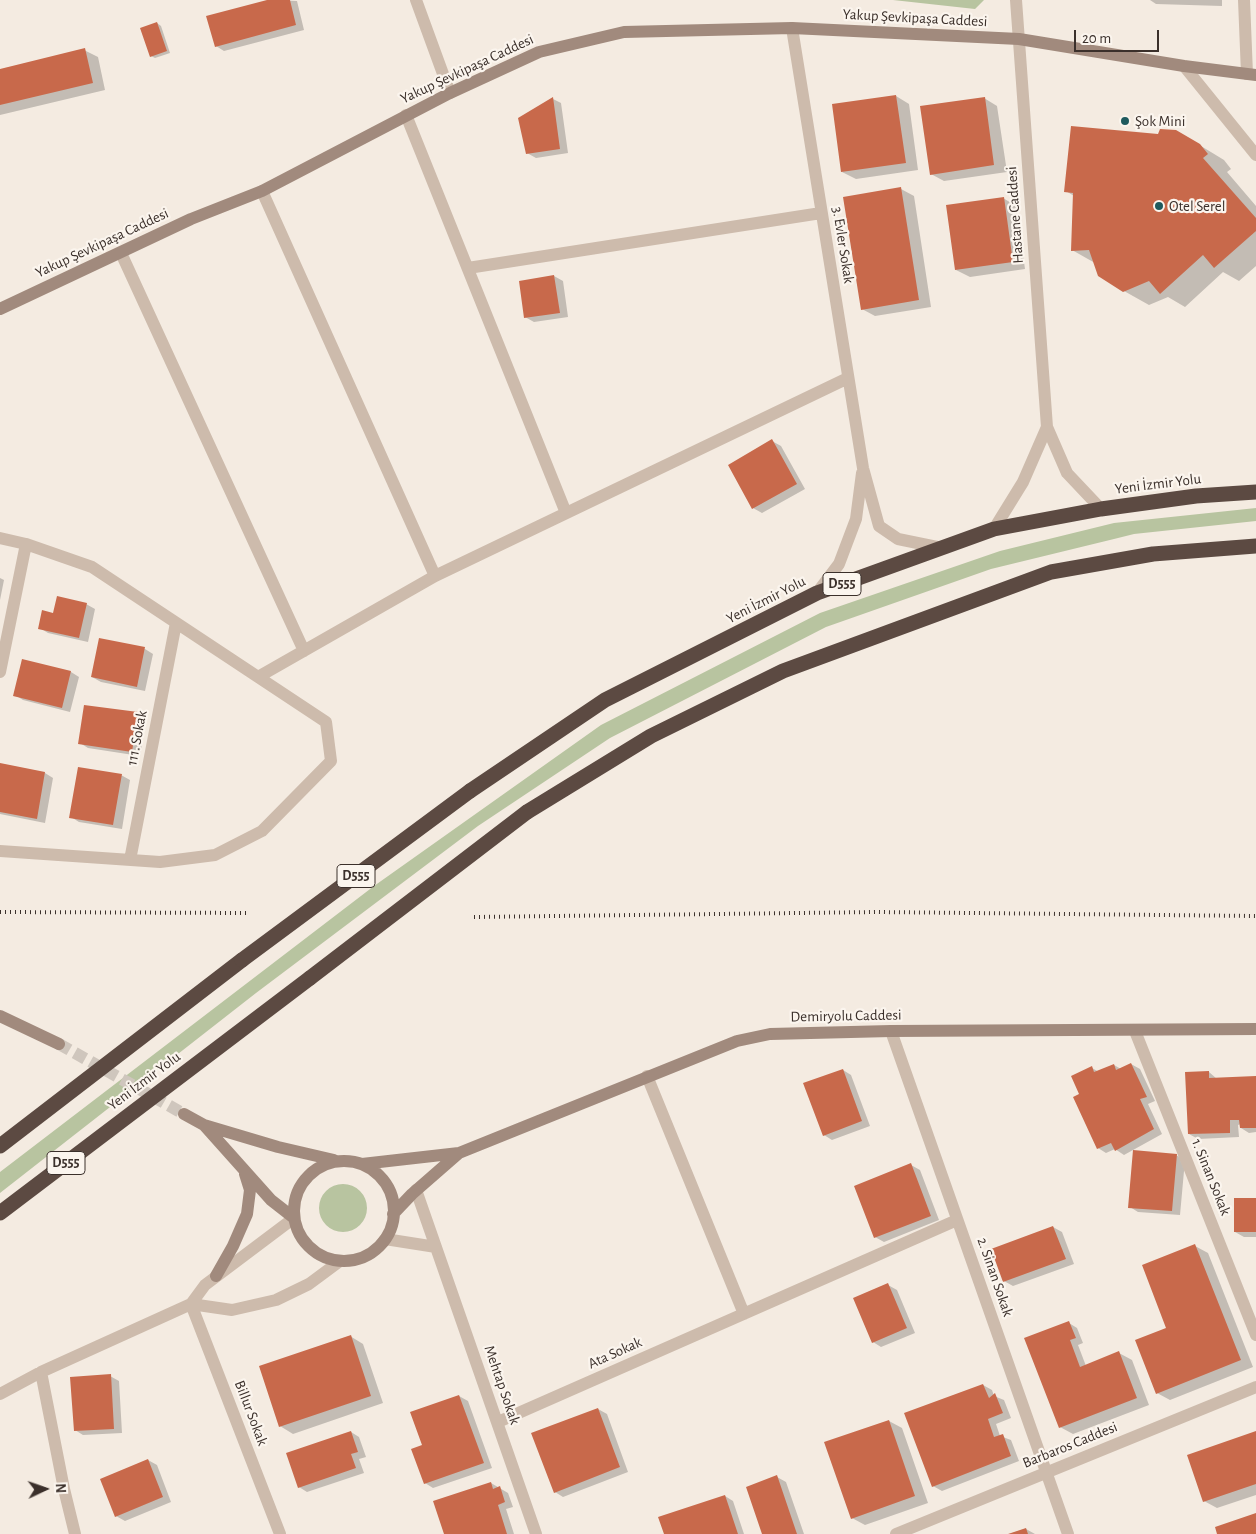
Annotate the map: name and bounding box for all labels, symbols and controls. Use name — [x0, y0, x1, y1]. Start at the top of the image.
street label: Yakup Şevkipaşa Caddesi — [842, 5, 988, 31]
scale bar — [1076, 20, 1161, 52]
street label: Yakup Şevkipaşa Caddesi — [398, 30, 536, 108]
text: 20 m — [1082, 31, 1111, 46]
place label: Şok Mini — [1135, 112, 1185, 130]
marker: Şok Mini — [1119, 115, 1131, 127]
street label: Hastane Caddesi — [1003, 166, 1027, 264]
place label: Otel Serel — [1169, 197, 1225, 215]
marker: Otel Serel — [1153, 200, 1165, 212]
street label: Yakup Şevkipaşa Caddesi — [33, 204, 171, 282]
street label: 3. Evler Sokak — [828, 205, 858, 285]
street label: Yeni İzmir Yolu — [1114, 470, 1202, 498]
street label: Yeni İzmir Yolu — [723, 572, 809, 628]
road number: D555 — [823, 572, 861, 596]
street label: 111. Sokak — [123, 709, 151, 767]
road number: D555 — [337, 864, 375, 888]
street label: Demiryolu Caddesi — [790, 1006, 902, 1026]
street label: Yeni İzmir Yolu — [104, 1048, 184, 1114]
street label: 1. Sinan Sokak — [1187, 1136, 1235, 1218]
road number: D555 — [47, 1152, 85, 1174]
street label: 2. Sinan Sokak — [973, 1235, 1017, 1319]
street label: Ata Sokak — [585, 1333, 645, 1373]
street label: Mehtap Sokak — [480, 1343, 524, 1427]
street label: Billur Sokak — [230, 1378, 272, 1448]
street label: Barbaros Caddesi — [1020, 1418, 1120, 1472]
north arrow — [20, 1464, 70, 1514]
text: N — [53, 1483, 67, 1493]

